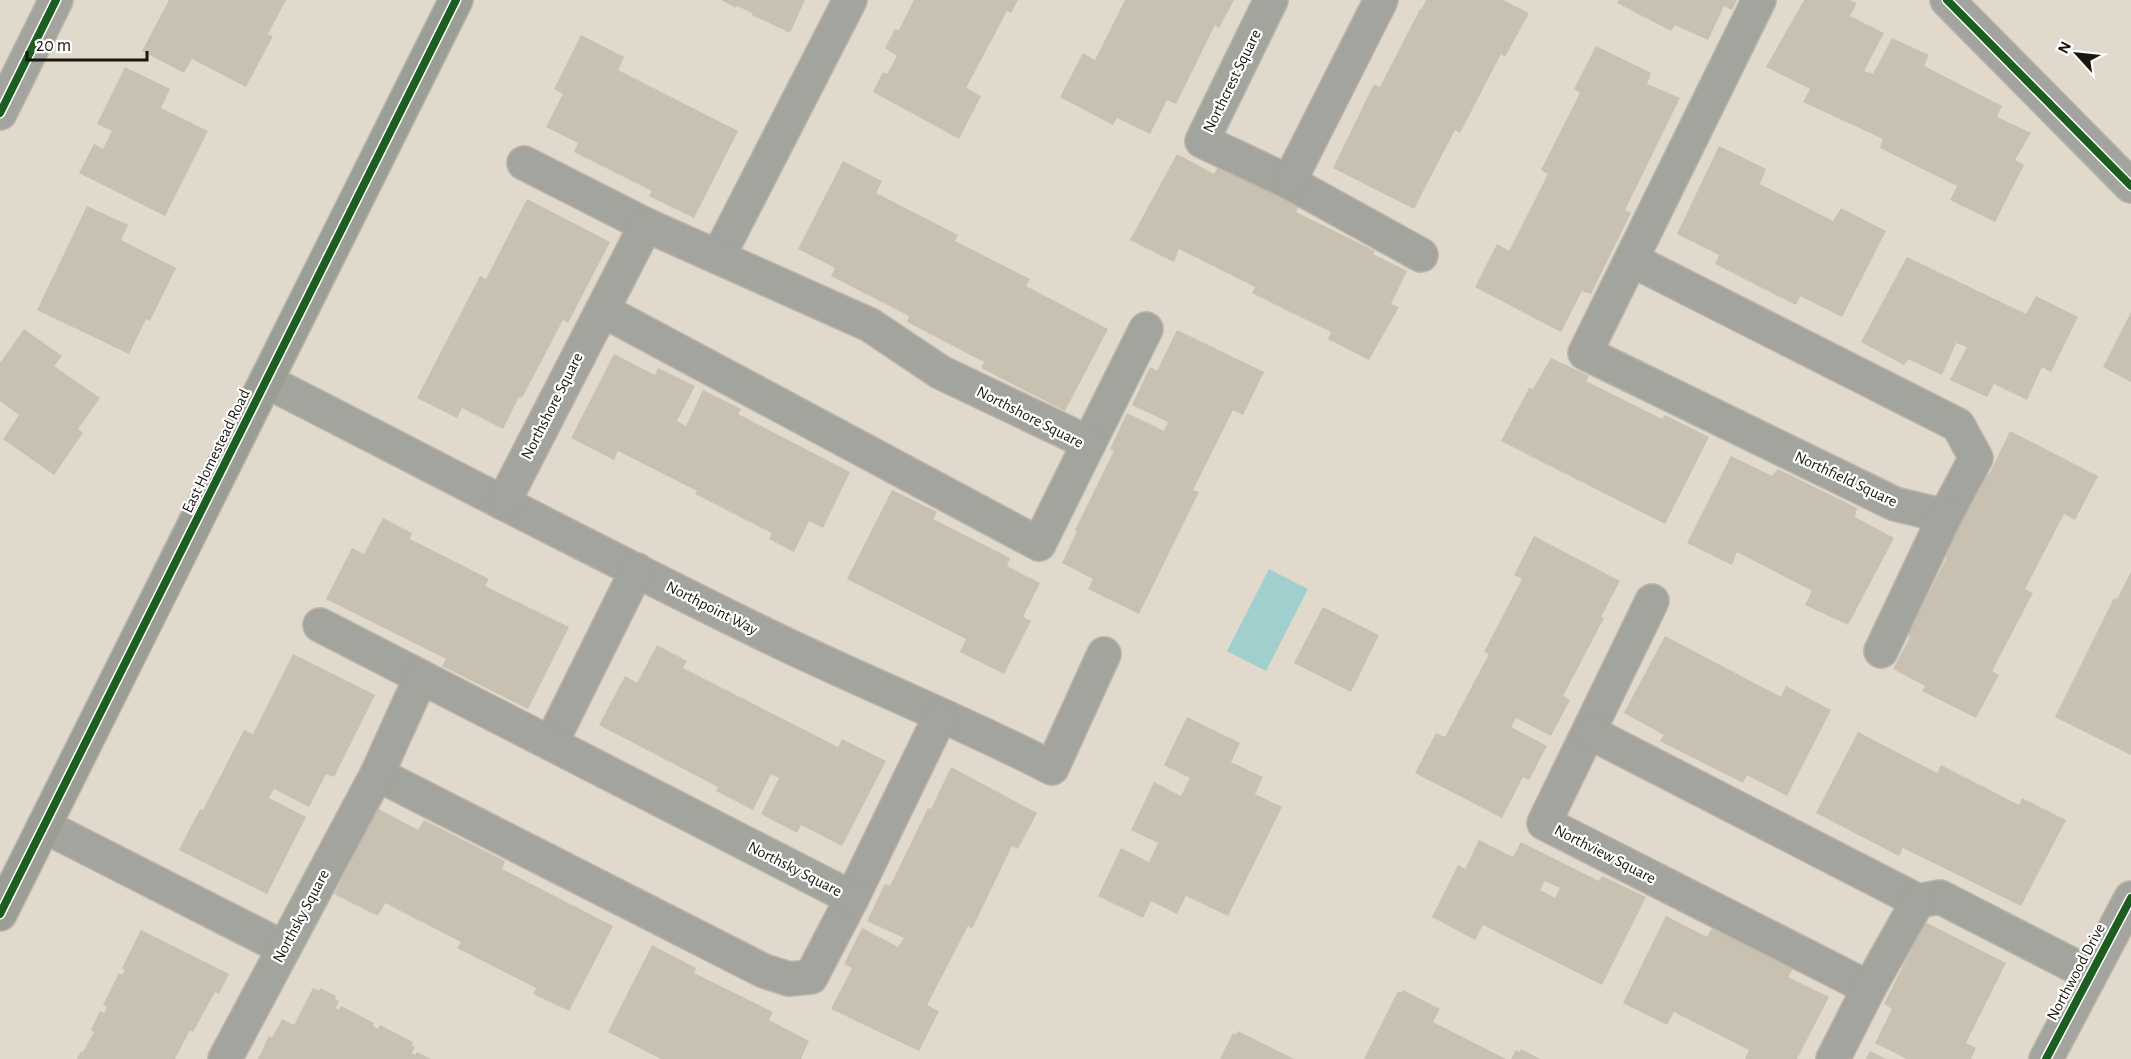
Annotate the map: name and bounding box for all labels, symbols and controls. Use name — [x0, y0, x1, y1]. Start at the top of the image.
scale bar — [27, 24, 147, 62]
north arrow — [2047, 24, 2107, 84]
street label: Northcrest Square — [1200, 27, 1264, 135]
text: 20 m — [36, 37, 71, 55]
text: N — [2055, 39, 2074, 56]
street label: Northshore Square — [518, 350, 586, 462]
street label: Northshore Square — [974, 383, 1086, 451]
street label: East Homestead Road — [179, 387, 253, 515]
street label: Northfield Square — [1792, 448, 1900, 510]
street label: Northpoint Way — [663, 578, 760, 639]
street label: Northview Square — [1552, 822, 1658, 886]
street label: Northsky Square — [745, 839, 844, 900]
street label: Northsky Square — [270, 867, 333, 966]
street label: Northwood Drive — [2044, 921, 2108, 1023]

